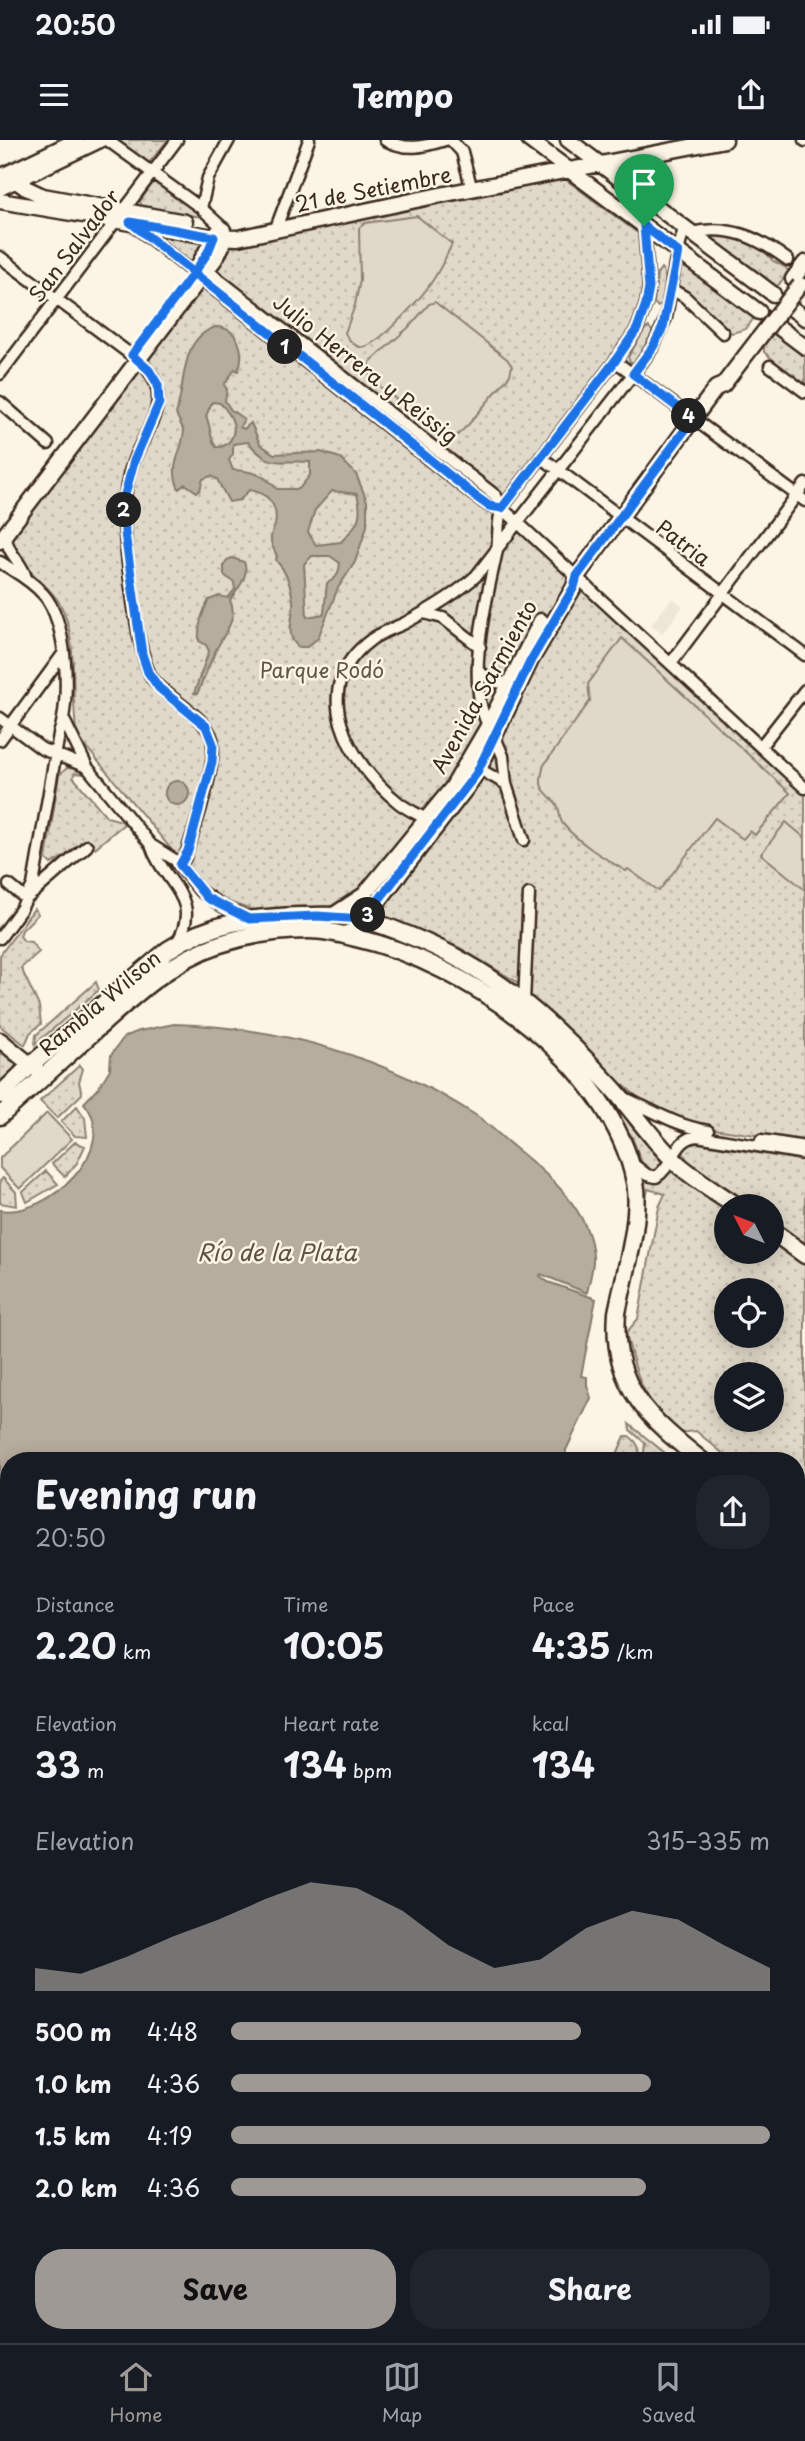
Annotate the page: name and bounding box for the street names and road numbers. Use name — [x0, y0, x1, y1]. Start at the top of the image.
street label: 21 de Setiembre — [292, 157, 454, 219]
street label: San Salvador — [20, 181, 127, 308]
street label: Julio Herrera y Reissig — [267, 285, 465, 451]
street label: Patria — [650, 511, 719, 574]
street label: Avenida Sarmiento — [422, 593, 544, 779]
street label: Rambla Wilson — [31, 941, 167, 1063]

